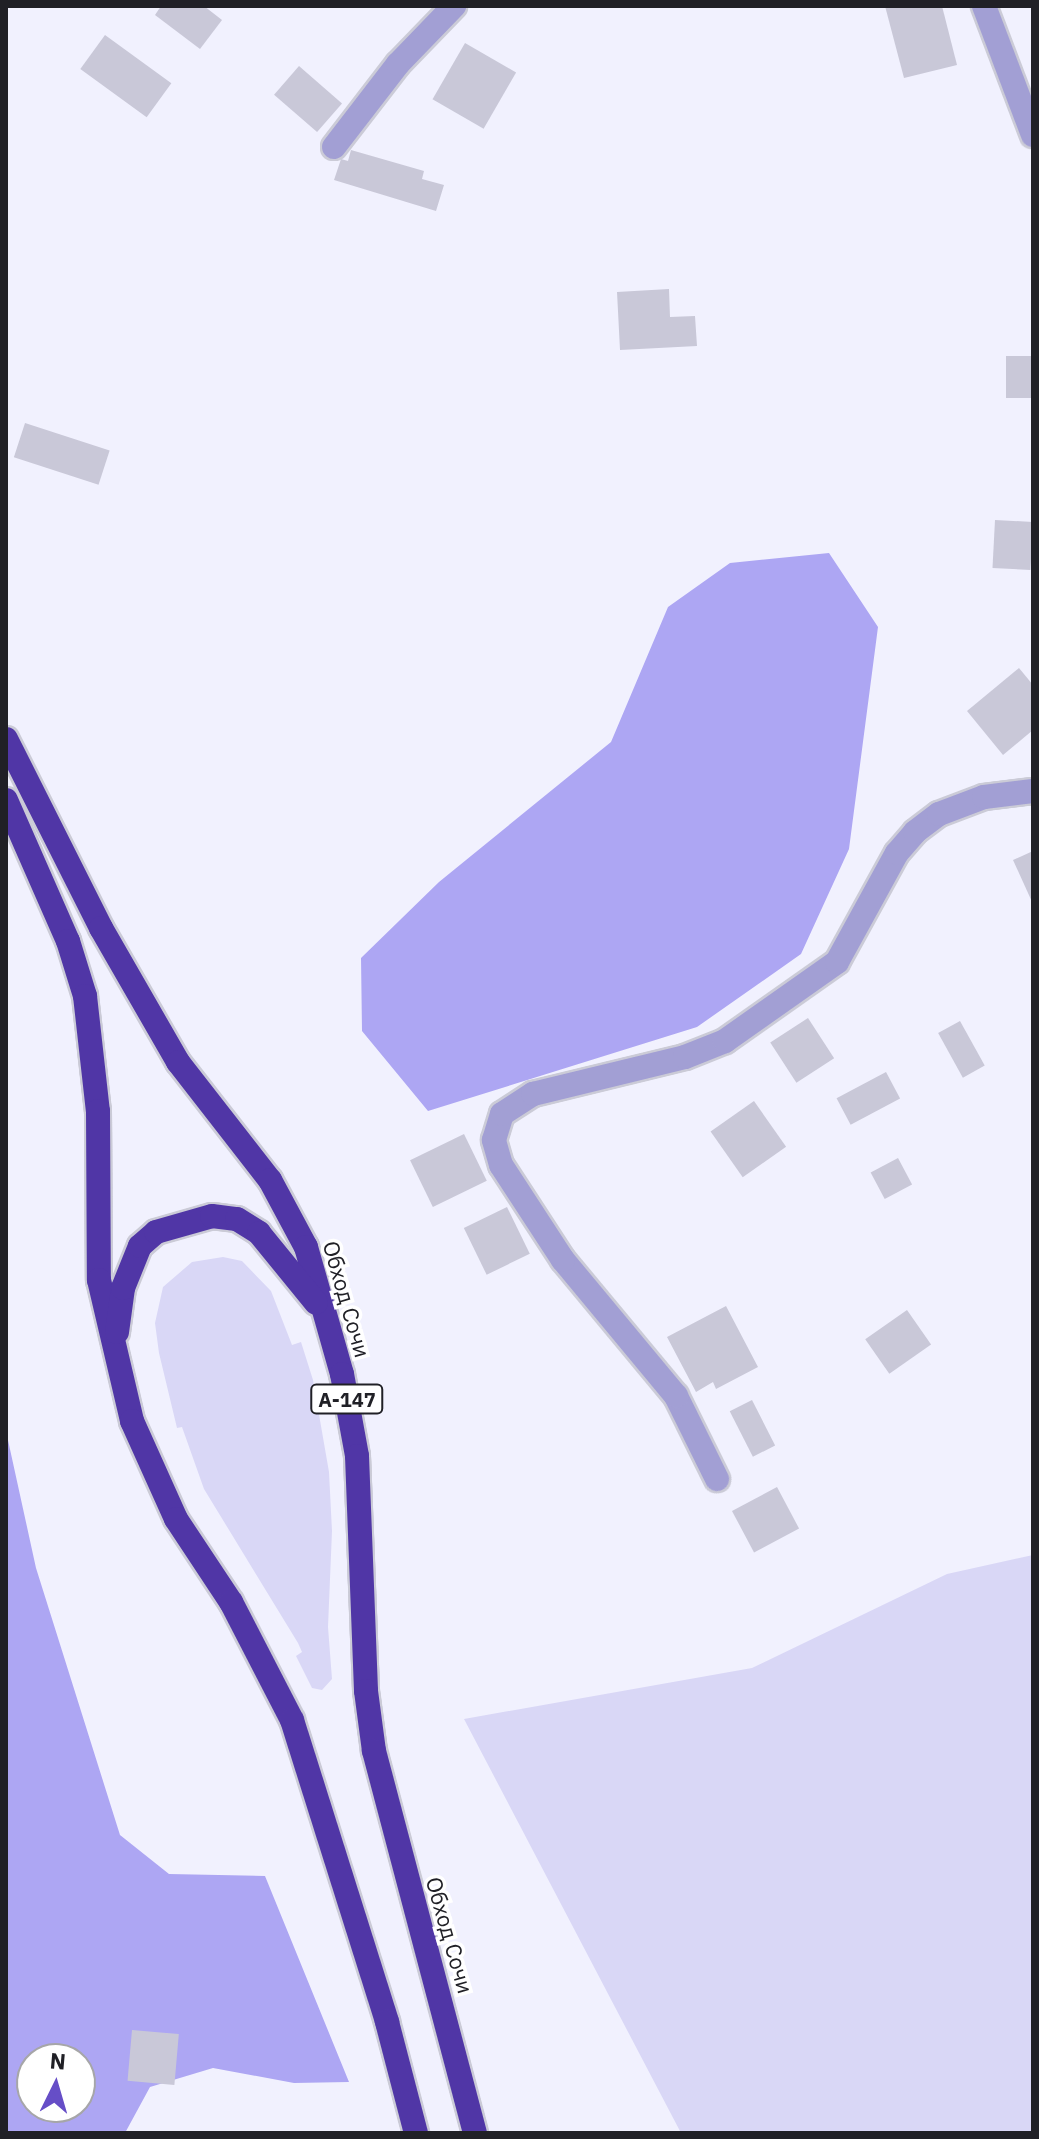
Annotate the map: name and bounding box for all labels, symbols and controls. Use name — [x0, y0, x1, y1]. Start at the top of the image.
street label: Обход Сочи — [318, 1238, 376, 1360]
road number: А-147 — [309, 1383, 385, 1415]
street label: Обход Сочи — [421, 1874, 479, 1996]
north arrow — [16, 2043, 96, 2123]
text: N — [49, 2045, 67, 2076]

